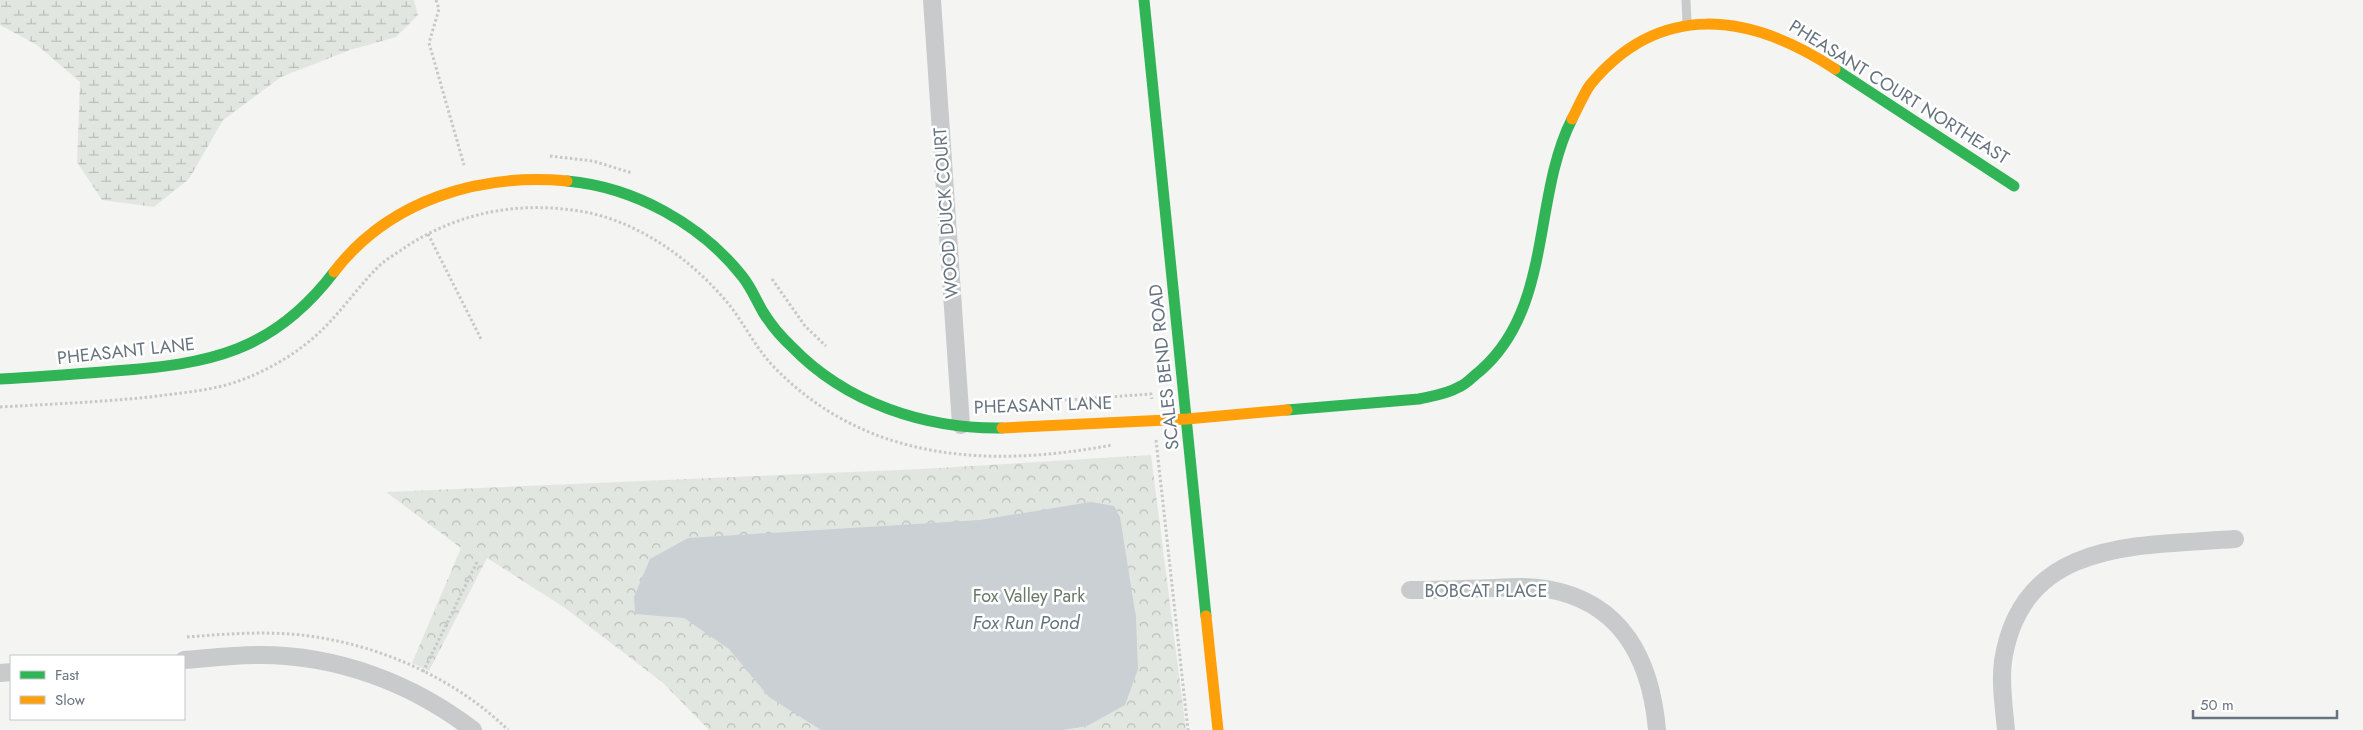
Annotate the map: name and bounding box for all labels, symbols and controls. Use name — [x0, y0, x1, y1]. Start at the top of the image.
street label: PHEASANT COURT NORTHEAST — [1784, 13, 2015, 171]
street label: WOOD DUCK COURT — [927, 126, 965, 299]
street label: SCALES BEND ROAD — [1142, 283, 1186, 451]
street label: PHEASANT LANE — [56, 331, 196, 371]
street label: PHEASANT LANE — [973, 390, 1113, 420]
street label: BOBCAT PLACE — [1425, 578, 1547, 604]
park label: Fox Valley Park — [973, 583, 1085, 609]
water label: Fox Run Pond — [972, 609, 1081, 636]
legend — [10, 655, 185, 720]
text: Fast — [55, 664, 79, 686]
scale bar — [2193, 688, 2337, 720]
text: Slow — [55, 689, 86, 711]
text: 50 m — [2200, 694, 2234, 716]

